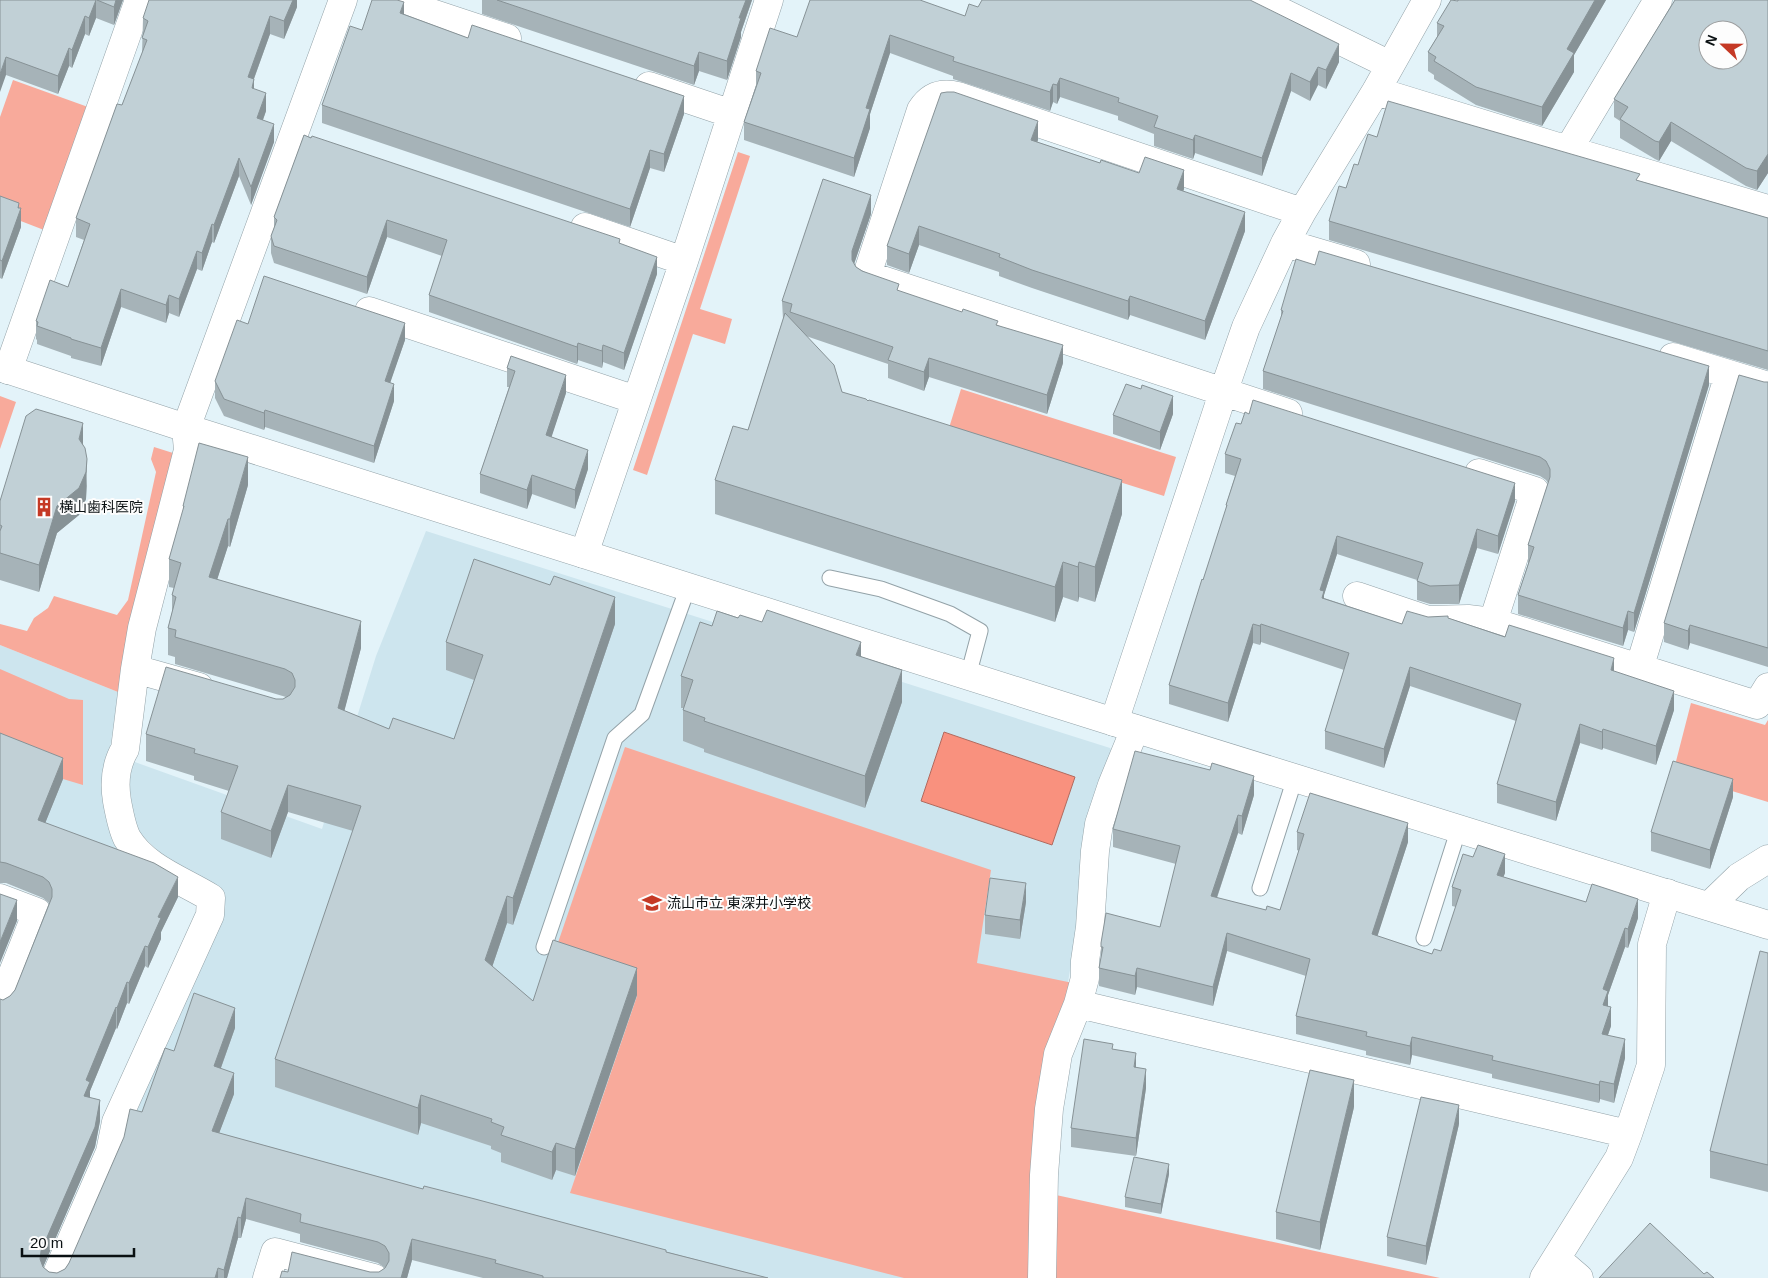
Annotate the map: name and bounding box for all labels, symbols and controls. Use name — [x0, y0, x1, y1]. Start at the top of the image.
north arrow — [1698, 20, 1748, 70]
text: N — [1702, 32, 1720, 48]
building icon: 横山歯科医院 — [33, 496, 55, 518]
place label: 横山歯科医院 — [59, 499, 143, 515]
school or university icon: 流山市立 東深井小学校 — [641, 892, 663, 914]
place label: 流山市立 東深井小学校 — [667, 895, 811, 911]
scale bar — [22, 1226, 135, 1258]
text: 20 m — [30, 1234, 63, 1251]

